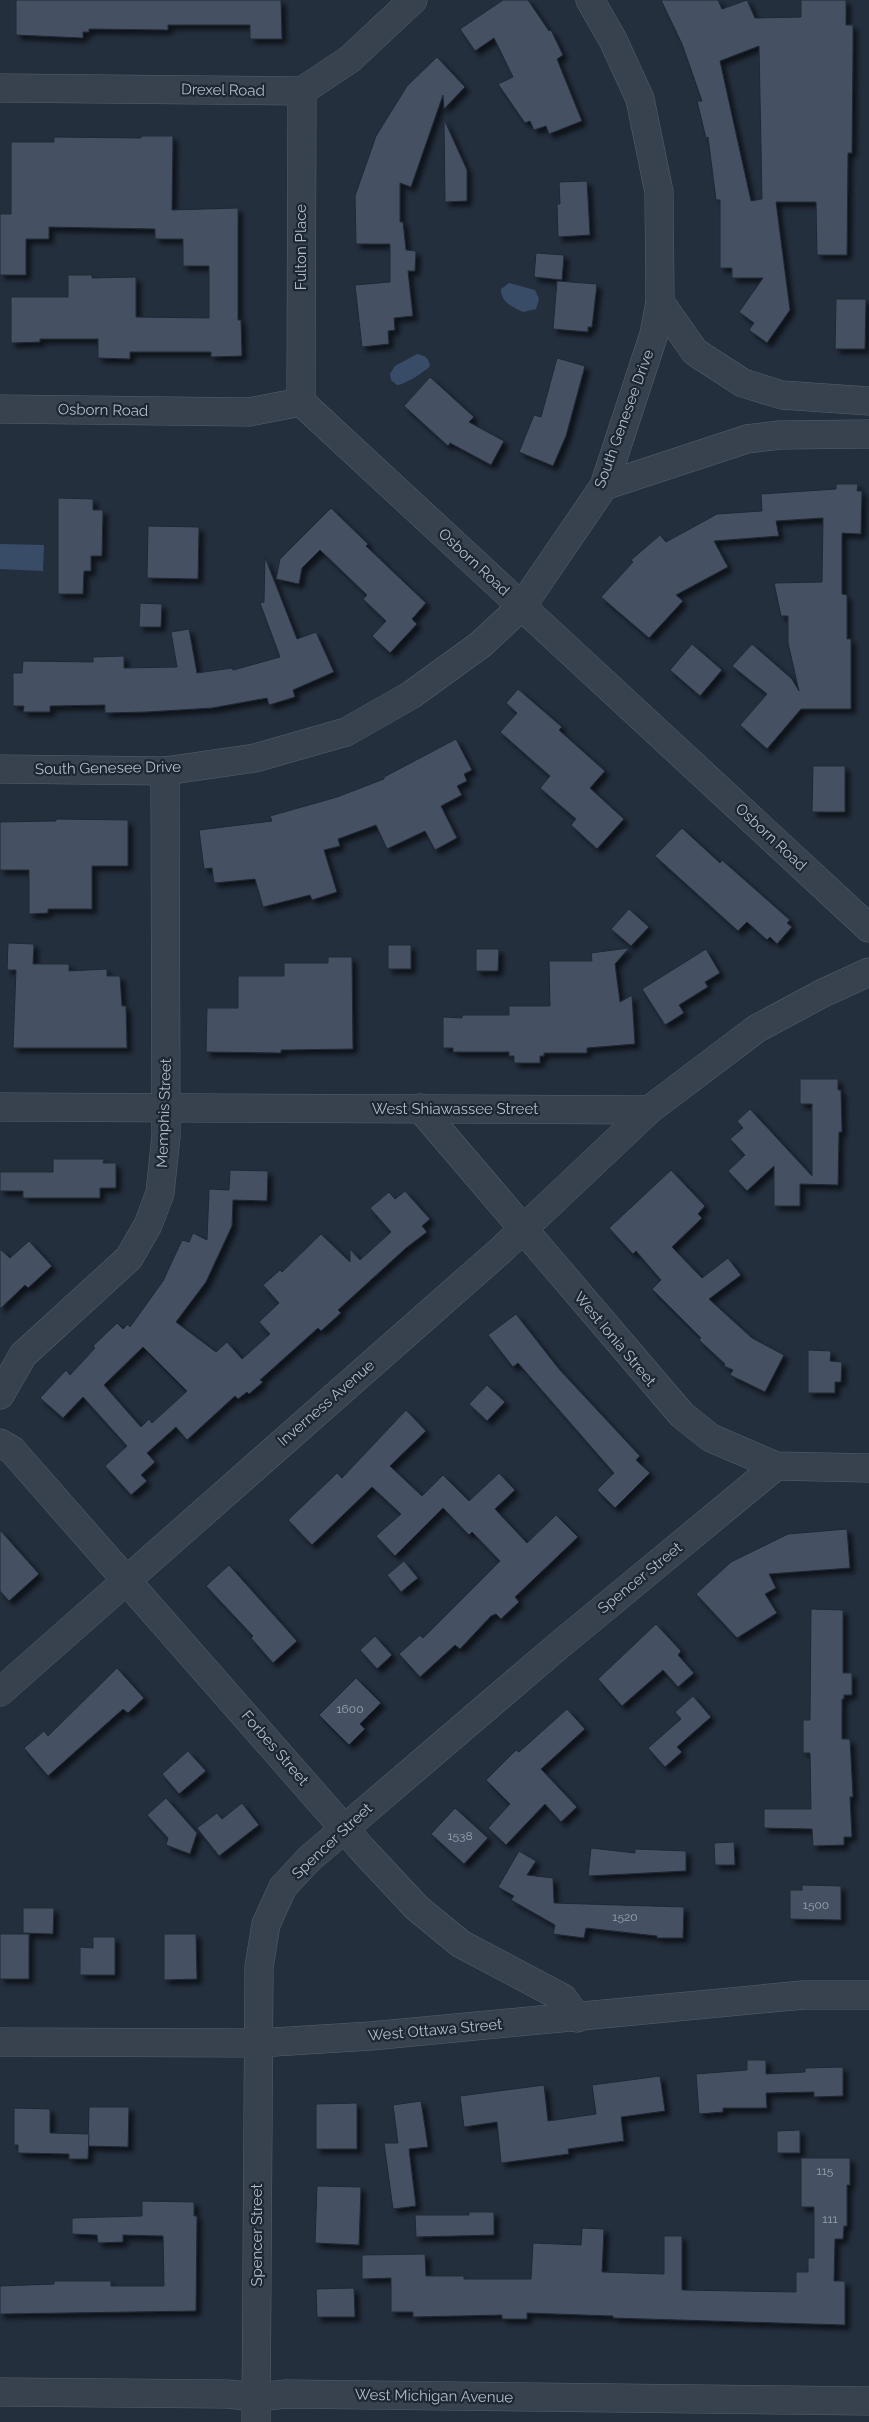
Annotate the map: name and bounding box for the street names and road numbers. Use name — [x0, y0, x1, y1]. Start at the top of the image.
street label: Drexel Road — [181, 80, 265, 100]
street label: Fulton Place — [292, 204, 310, 290]
street label: South Genesee Drive — [591, 347, 658, 491]
street label: Osborn Road — [58, 400, 148, 420]
street label: Osborn Road — [435, 525, 513, 599]
street label: South Genesee Drive — [35, 758, 181, 778]
street label: Osborn Road — [732, 800, 810, 874]
street label: Memphis Street — [153, 1058, 175, 1168]
street label: West Shiawassee Street — [372, 1100, 538, 1118]
street label: West Ionia Street — [570, 1288, 660, 1390]
street label: Inverness Avenue — [274, 1356, 378, 1450]
street label: Spencer Street — [594, 1539, 686, 1617]
street label: Forbes Street — [238, 1707, 312, 1789]
street label: Spencer Street — [288, 1799, 376, 1883]
street label: West Ottawa Street — [367, 2015, 503, 2045]
street label: Spencer Street — [248, 2183, 266, 2287]
street label: West Michigan Avenue — [355, 2386, 514, 2406]

